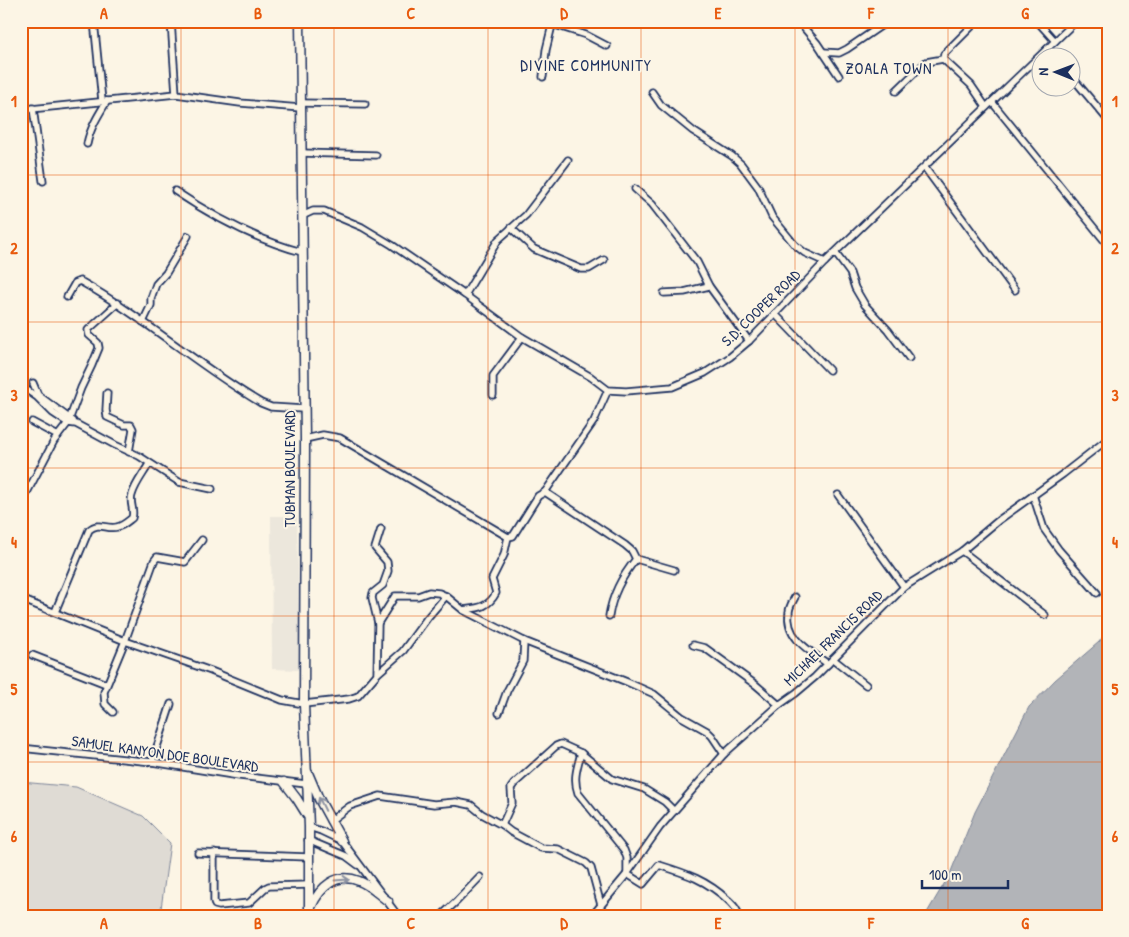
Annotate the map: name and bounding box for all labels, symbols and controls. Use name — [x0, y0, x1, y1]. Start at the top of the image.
text: A — [100, 2, 108, 24]
text: B — [254, 2, 262, 24]
text: C — [407, 2, 416, 24]
text: D — [560, 2, 568, 24]
text: E — [714, 2, 722, 24]
text: F — [867, 2, 875, 24]
text: G — [1021, 2, 1029, 24]
north arrow — [1032, 48, 1082, 98]
district label: DIVINE COMMUNITY — [520, 54, 652, 76]
district label: ZOALA TOWN — [845, 57, 933, 79]
text: N — [1033, 67, 1052, 76]
text: 1 — [11, 90, 17, 112]
text: 1 — [1112, 90, 1118, 112]
text: 2 — [10, 237, 18, 259]
text: 2 — [1111, 237, 1119, 259]
street label: S.D. COOPER ROAD — [716, 264, 805, 351]
text: 3 — [10, 384, 18, 406]
text: 3 — [1111, 384, 1119, 406]
street label: TUBMAN BOULEVARD — [279, 410, 300, 527]
text: 4 — [11, 531, 17, 553]
text: 4 — [1112, 531, 1118, 553]
street label: MICHAEL FRANCIS ROAD — [779, 584, 887, 690]
text: 5 — [11, 678, 18, 700]
text: 5 — [1112, 678, 1119, 700]
street label: SAMUEL KANYON DOE BOULEVARD — [70, 730, 261, 777]
one-way arrow — [317, 797, 327, 812]
text: 6 — [11, 825, 18, 847]
text: 6 — [1112, 825, 1119, 847]
scale bar — [922, 857, 1008, 889]
text: 100 m — [929, 864, 962, 885]
one-way arrow — [333, 875, 349, 884]
text: A — [100, 912, 108, 934]
text: B — [254, 912, 262, 934]
text: C — [407, 912, 416, 934]
text: D — [560, 912, 568, 934]
text: E — [714, 912, 722, 934]
text: F — [867, 912, 875, 934]
text: G — [1021, 912, 1029, 934]

